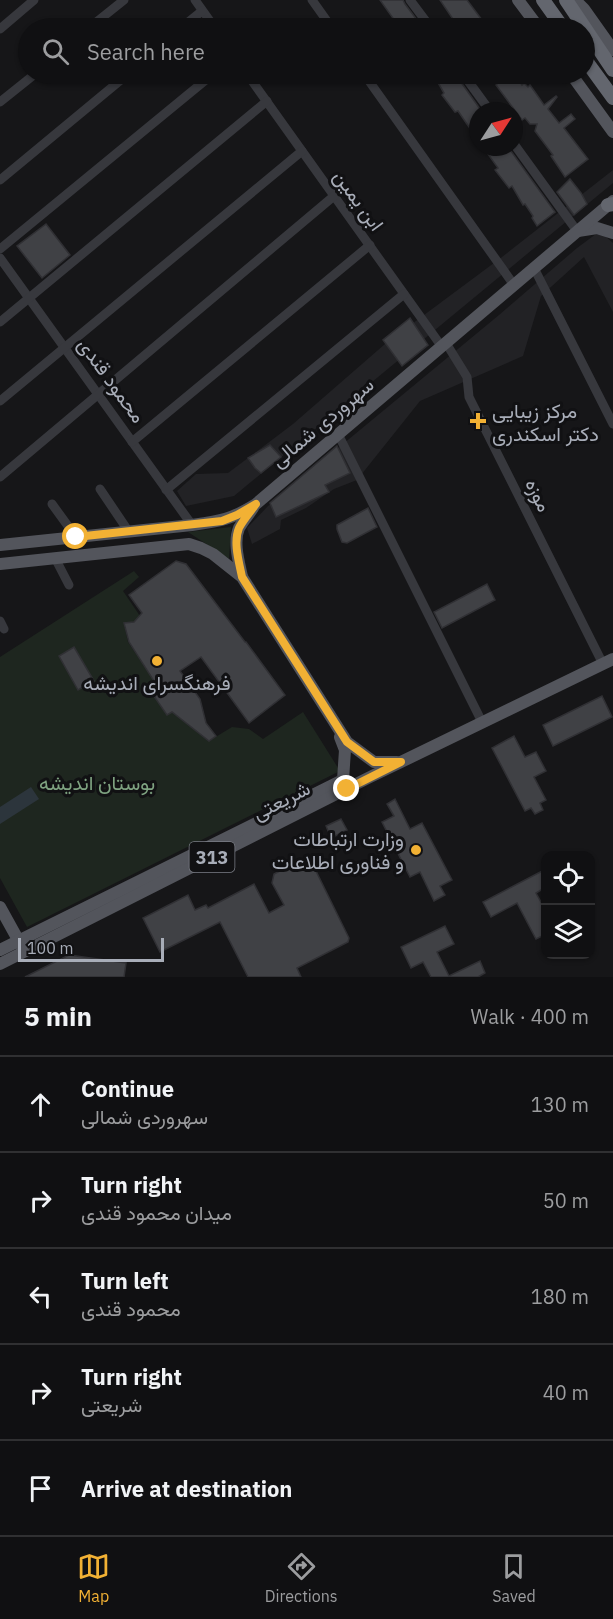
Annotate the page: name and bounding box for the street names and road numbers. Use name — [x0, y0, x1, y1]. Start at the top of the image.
street label: ابن یمین — [328, 164, 390, 236]
street label: محمود قندی — [72, 332, 152, 428]
street label: سهروردی شمالی — [265, 371, 379, 473]
street label: موزه — [519, 474, 559, 516]
street label: شریعتی — [248, 774, 314, 826]
road number: 313 — [190, 842, 234, 872]

